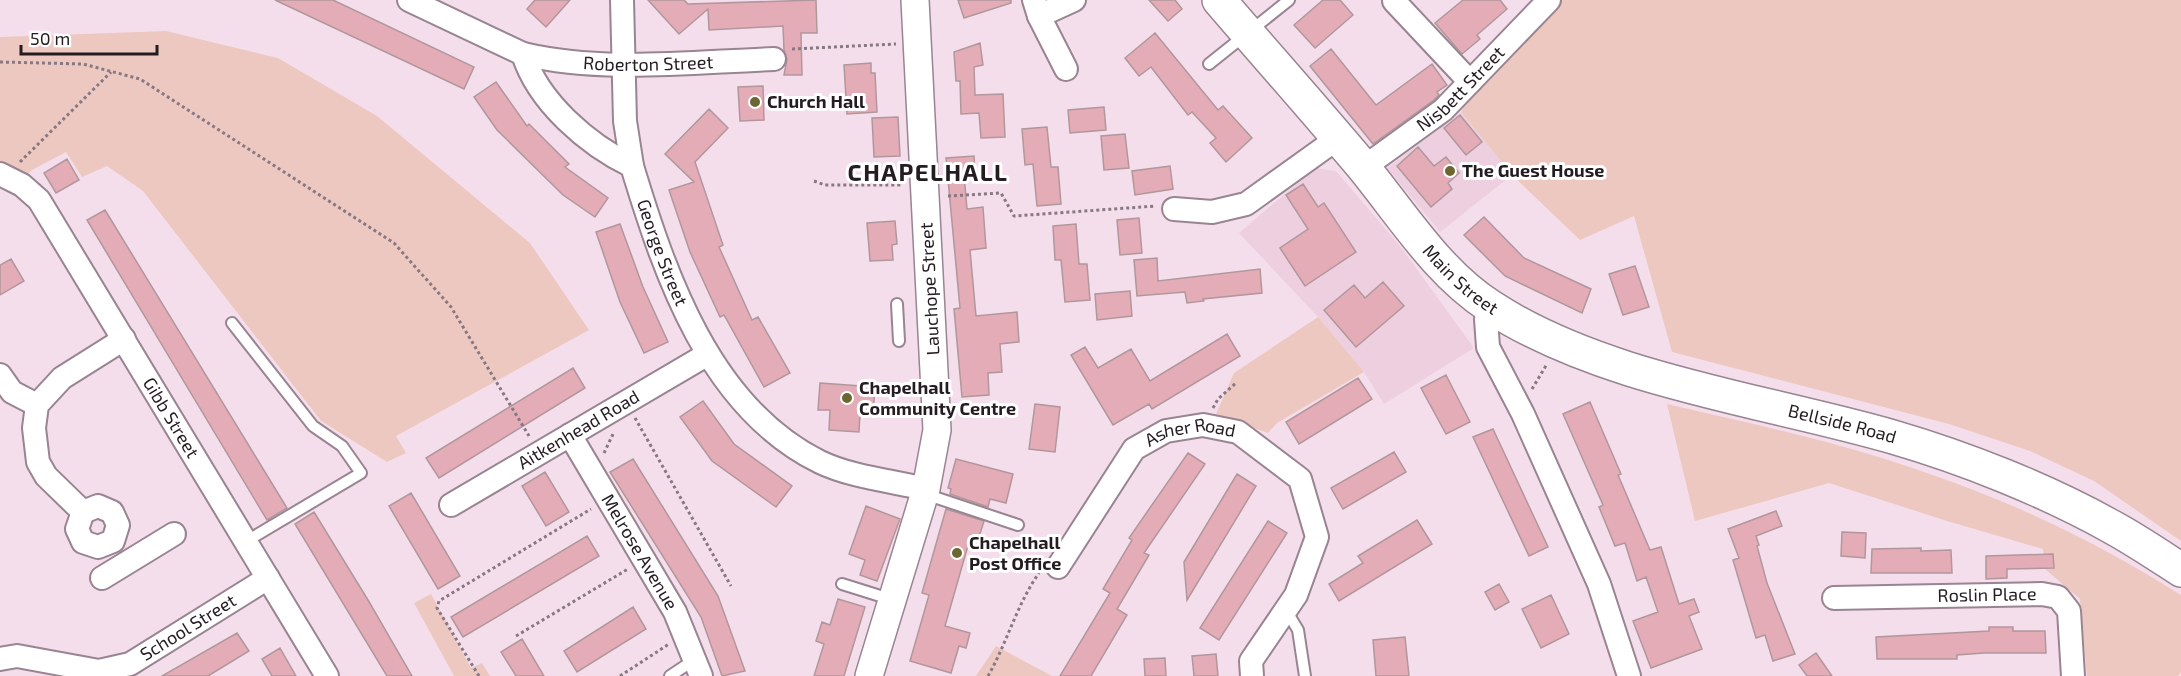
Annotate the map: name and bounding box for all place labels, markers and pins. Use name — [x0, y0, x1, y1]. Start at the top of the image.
place label: Church Hall — [767, 90, 865, 112]
marker: Church Hall — [748, 95, 762, 109]
place label: The Guest House — [1462, 159, 1604, 181]
marker: The Guest House — [1443, 164, 1457, 178]
place label: Chapelhall Community Centre — [859, 376, 1016, 419]
marker: Chapelhall Community Centre — [840, 391, 854, 405]
place label: Chapelhall Post Office — [969, 531, 1061, 574]
marker: Chapelhall Post Office — [950, 546, 964, 560]

